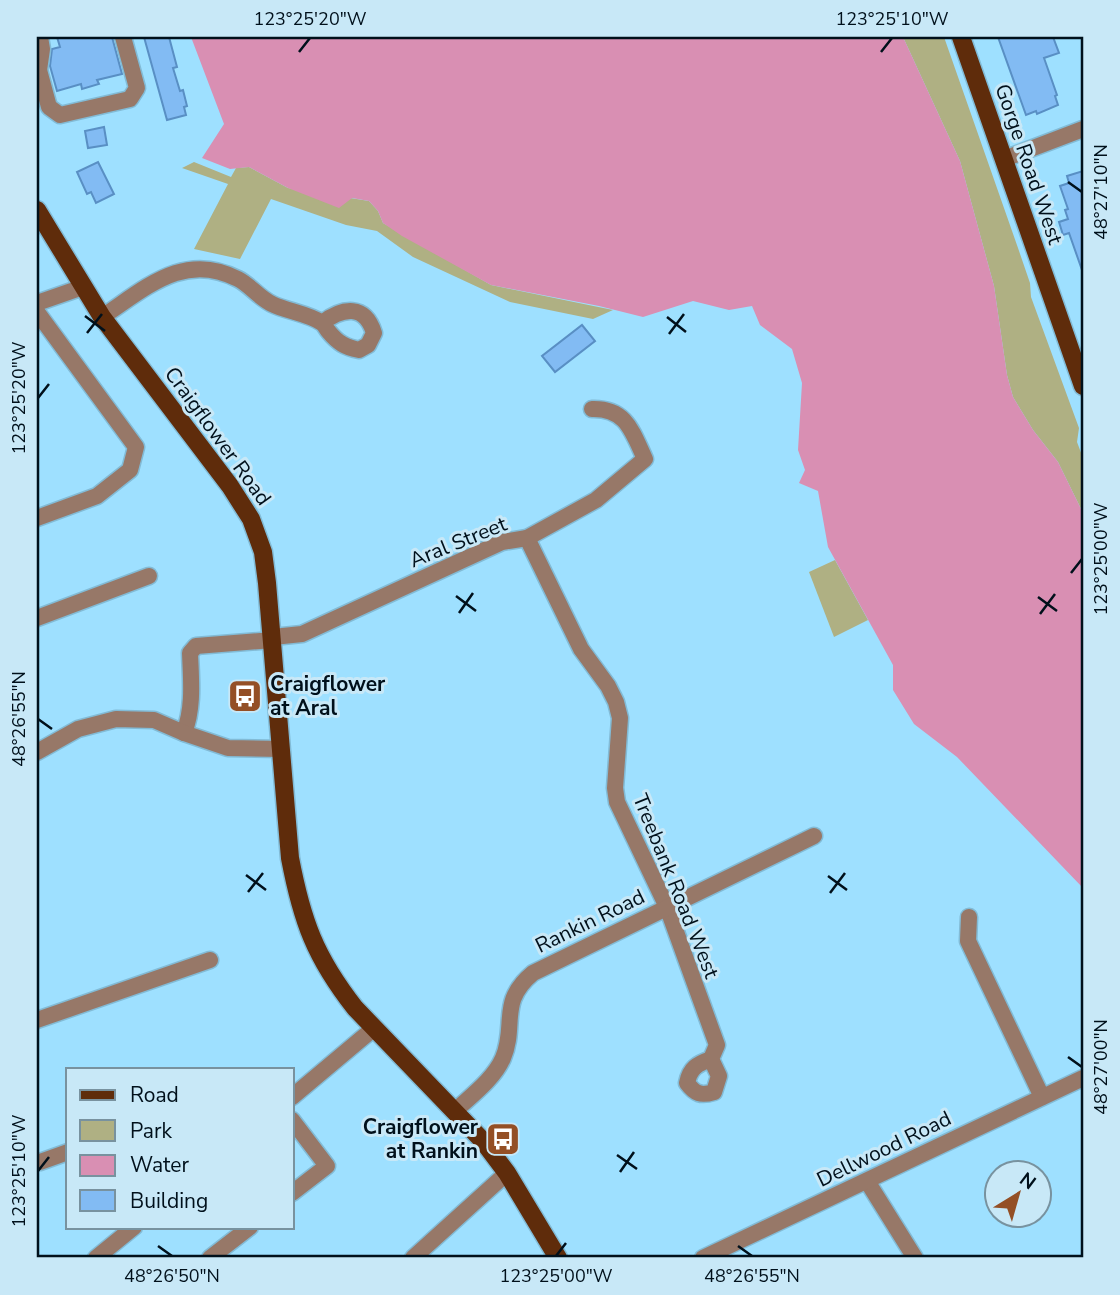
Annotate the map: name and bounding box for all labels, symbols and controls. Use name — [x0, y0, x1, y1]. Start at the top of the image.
text: 123°25'20"W — [253, 7, 367, 31]
text: 123°25'10"W — [835, 7, 949, 31]
street label: Gorge Road West — [988, 80, 1070, 249]
text: 48°27'10"N — [1089, 144, 1113, 240]
text: 123°25'20"W — [7, 341, 31, 455]
street label: Craigflower Road — [158, 361, 278, 511]
text: 123°25'00"W — [1089, 502, 1113, 616]
street label: Aral Street — [405, 510, 511, 574]
place label: Craigflower at Aral — [270, 670, 386, 722]
text: 48°26'55"N — [7, 671, 31, 767]
bus stop icon: Craigflower at Aral — [226, 677, 264, 715]
street label: Treebank Road West — [626, 790, 726, 983]
street label: Rankin Road — [531, 882, 649, 960]
text: 48°27'00"N — [1089, 1019, 1113, 1115]
legend — [66, 1068, 294, 1228]
text: Road — [130, 1081, 179, 1109]
street label: Dellwood Road — [812, 1104, 956, 1194]
place label: Craigflower at Rankin — [363, 1113, 479, 1165]
text: 123°25'10"W — [7, 1114, 31, 1228]
text: Park — [130, 1117, 172, 1145]
bus stop icon: Craigflower at Rankin — [484, 1120, 522, 1158]
text: Water — [130, 1151, 189, 1179]
north arrow — [984, 1158, 1054, 1228]
text: N — [1014, 1167, 1041, 1196]
text: Building — [130, 1187, 208, 1215]
text: 48°26'50"N — [124, 1264, 220, 1288]
text: 123°25'00"W — [499, 1264, 613, 1288]
text: 48°26'55"N — [704, 1264, 800, 1288]

